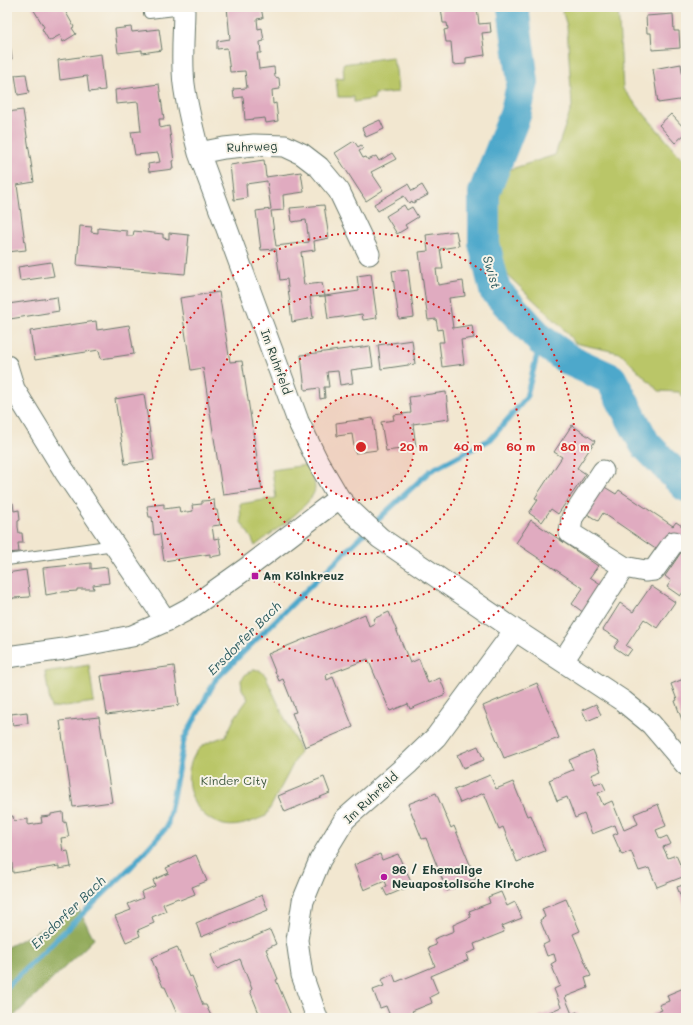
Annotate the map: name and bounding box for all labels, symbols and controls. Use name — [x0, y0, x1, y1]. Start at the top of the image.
street label: Ruhrweg — [226, 137, 278, 155]
water label: Swist — [480, 253, 505, 290]
street label: Im Ruhrfeld — [258, 327, 296, 397]
text: 20 m — [400, 438, 428, 454]
text: 40 m — [453, 438, 483, 454]
text: 60 m — [507, 438, 535, 454]
text: 80 m — [560, 438, 590, 454]
centre of rings — [354, 440, 368, 454]
place label: Am Kölnkreuz — [263, 567, 344, 583]
marker: Am Kölnkreuz — [250, 571, 260, 581]
water label: Ersdorfer Bach — [203, 597, 284, 678]
street label: Im Ruhrfeld — [340, 768, 401, 826]
park label: Kinder City — [201, 772, 267, 788]
place label: 96 / Ehemalige Neuapostolische Kirche — [392, 861, 534, 891]
water label: Ersdorfer Bach — [27, 872, 109, 952]
marker: 96 / Ehemalige Neuapostolische Kirche — [379, 872, 389, 882]

